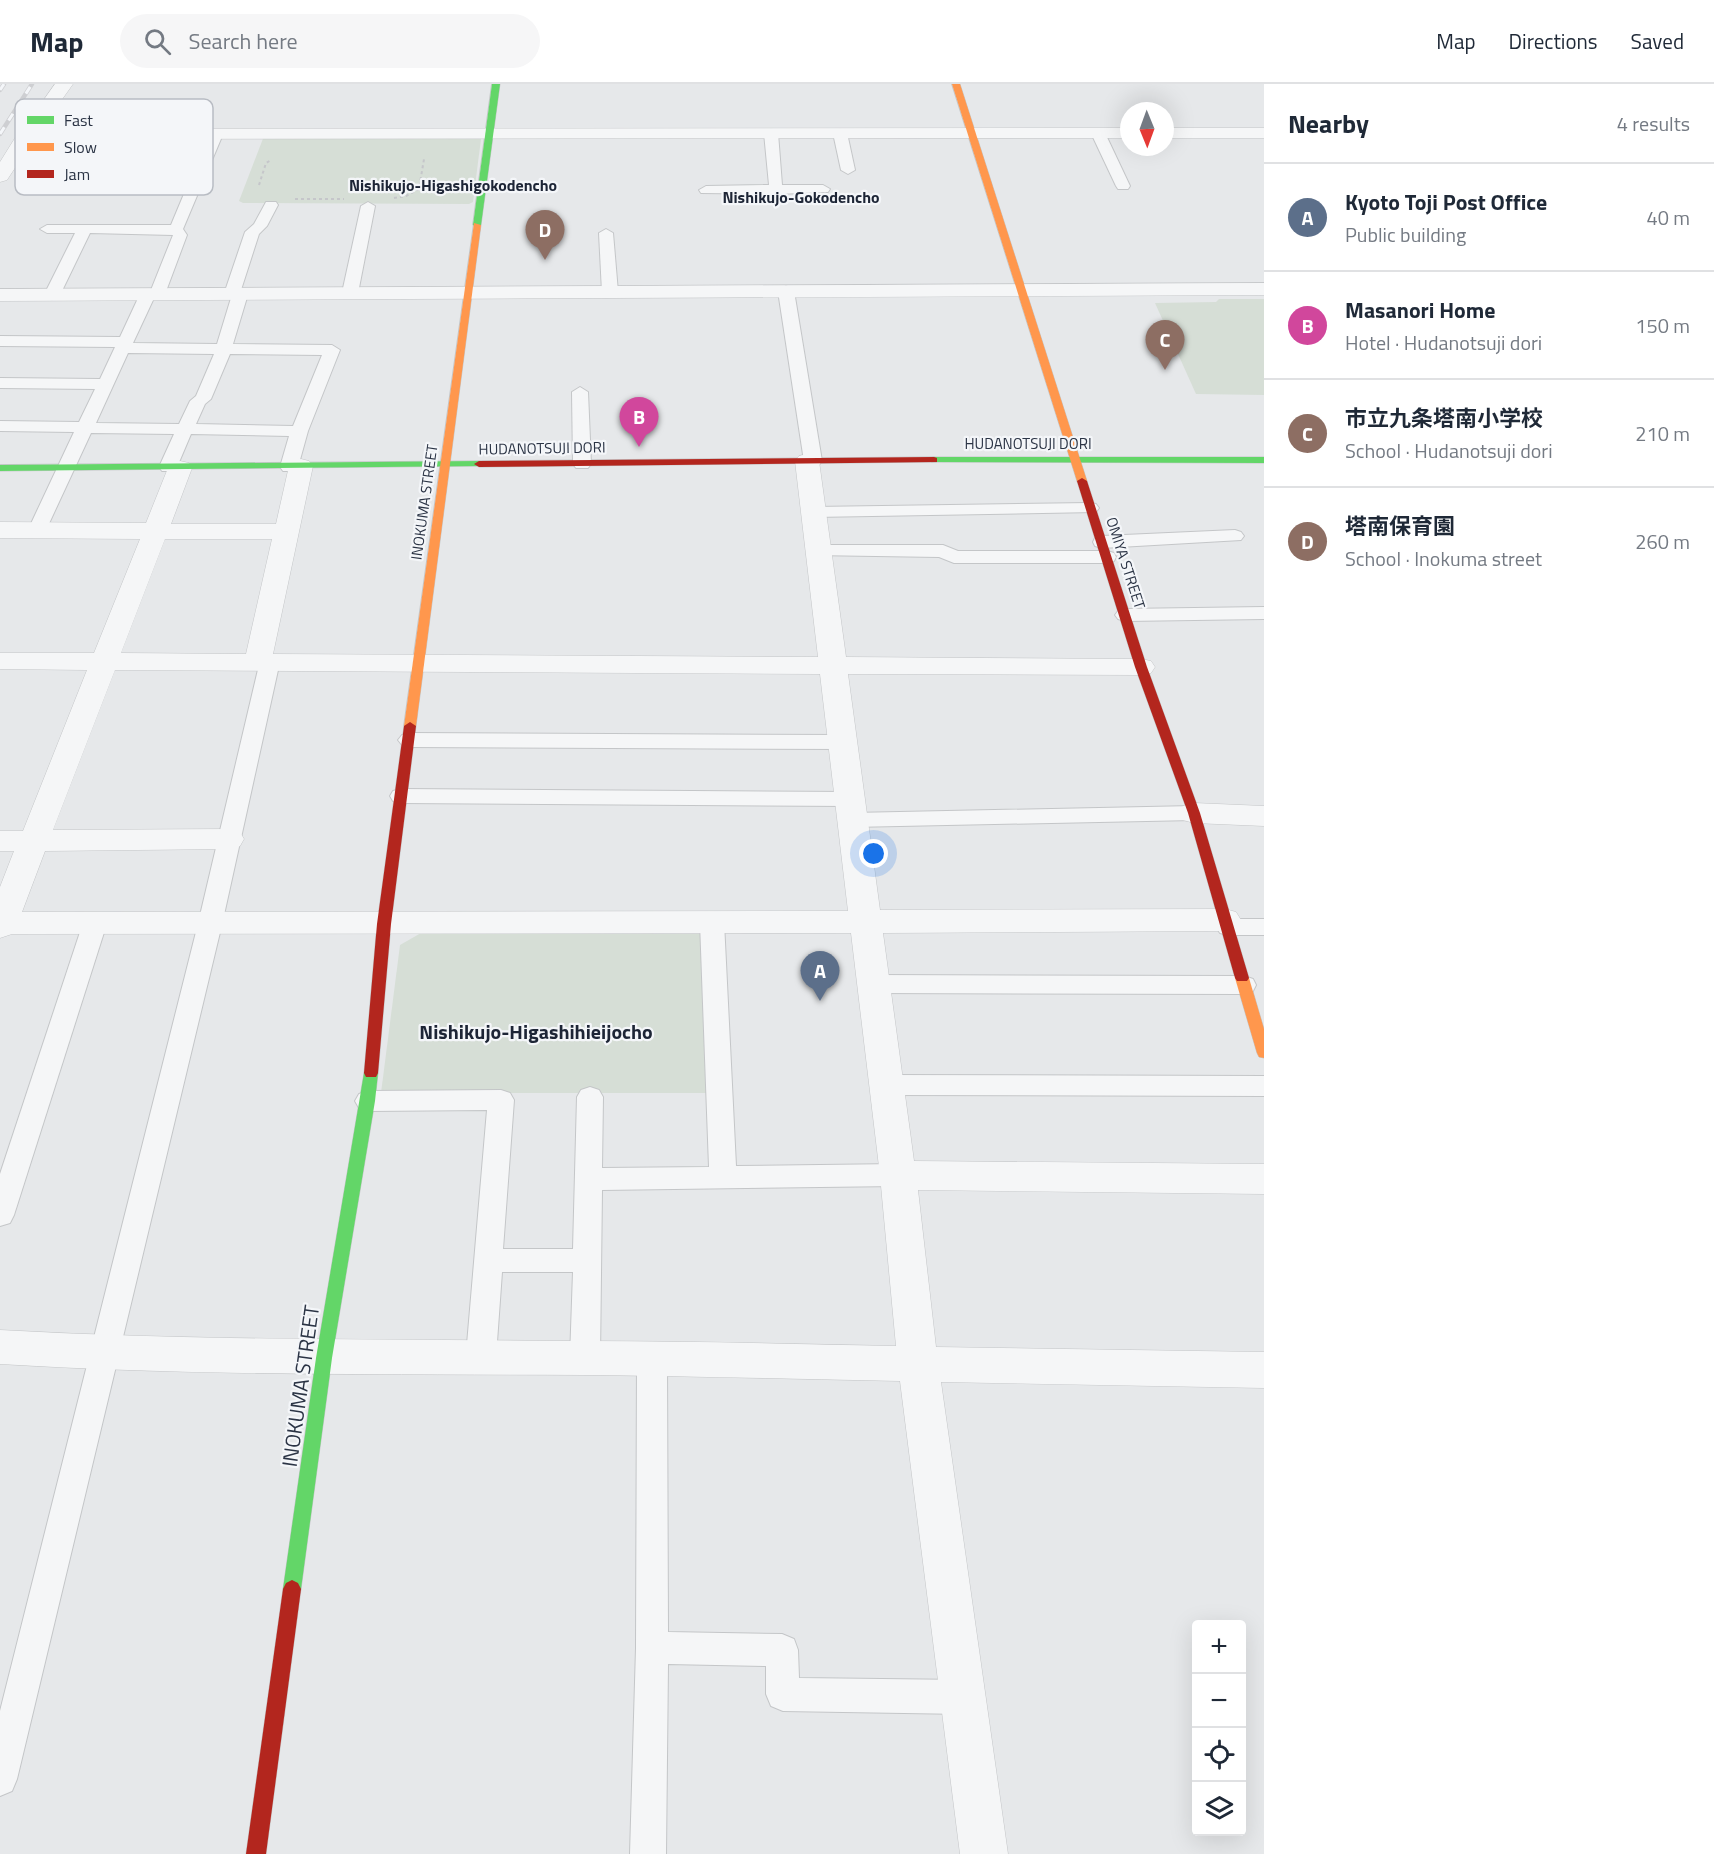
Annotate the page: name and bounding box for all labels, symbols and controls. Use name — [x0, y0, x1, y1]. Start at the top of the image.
search box — [120, 14, 540, 68]
text: Map — [30, 20, 84, 63]
text: Search here — [189, 24, 298, 58]
icon: search — [141, 25, 174, 58]
text: Map — [1436, 25, 1476, 57]
text: Directions — [1509, 25, 1598, 57]
text: Saved — [1631, 25, 1684, 57]
legend — [15, 99, 213, 195]
north arrow — [1120, 102, 1174, 156]
text: Nearby — [1288, 104, 1369, 143]
text: Fast — [64, 108, 93, 132]
text: 4 results — [1617, 108, 1690, 139]
text: Slow — [64, 135, 97, 159]
text: Jam — [64, 162, 90, 186]
district label: Nishikujo-Higashigokodencho — [349, 173, 557, 197]
district label: Nishikujo-Gokodencho — [722, 185, 880, 209]
text: Kyoto Toji Post Office — [1345, 185, 1547, 219]
text: A — [1301, 202, 1314, 233]
text: 40 m — [1646, 202, 1690, 233]
pin: D — [526, 210, 564, 260]
text: Public building — [1345, 219, 1466, 250]
text: Masanori Home — [1345, 293, 1495, 327]
text: B — [1301, 310, 1314, 341]
text: 150 m — [1635, 310, 1690, 341]
pin: C — [1146, 320, 1184, 370]
text: Hotel · Hudanotsuji dori — [1345, 327, 1542, 358]
pin: B — [620, 398, 658, 447]
text: 市立九条塔南小学校 — [1345, 401, 1543, 435]
text: C — [1302, 418, 1313, 449]
text: 210 m — [1635, 418, 1690, 449]
street label: HUDANOTSUJI DORI — [964, 432, 1092, 455]
street label: HUDANOTSUJI DORI — [478, 435, 606, 461]
text: School · Hudanotsuji dori — [1345, 435, 1553, 466]
street label: INOKUMA STREET — [405, 443, 444, 561]
text: 塔南保育園 — [1345, 509, 1455, 543]
street label: OMIYA STREET — [1100, 514, 1152, 612]
text: D — [1301, 526, 1314, 557]
text: 260 m — [1635, 526, 1690, 557]
text: School · Inokuma street — [1345, 543, 1542, 574]
your location — [859, 839, 888, 868]
pin: A — [800, 952, 840, 1001]
district label: Nishikujo-Higashihieijocho — [419, 1016, 653, 1047]
street label: INOKUMA STREET — [273, 1303, 327, 1469]
map controls — [1192, 1620, 1246, 1836]
button: + — [1192, 1620, 1246, 1674]
button: − — [1192, 1674, 1246, 1728]
button: locate — [1192, 1728, 1246, 1782]
button: layers — [1192, 1782, 1246, 1836]

